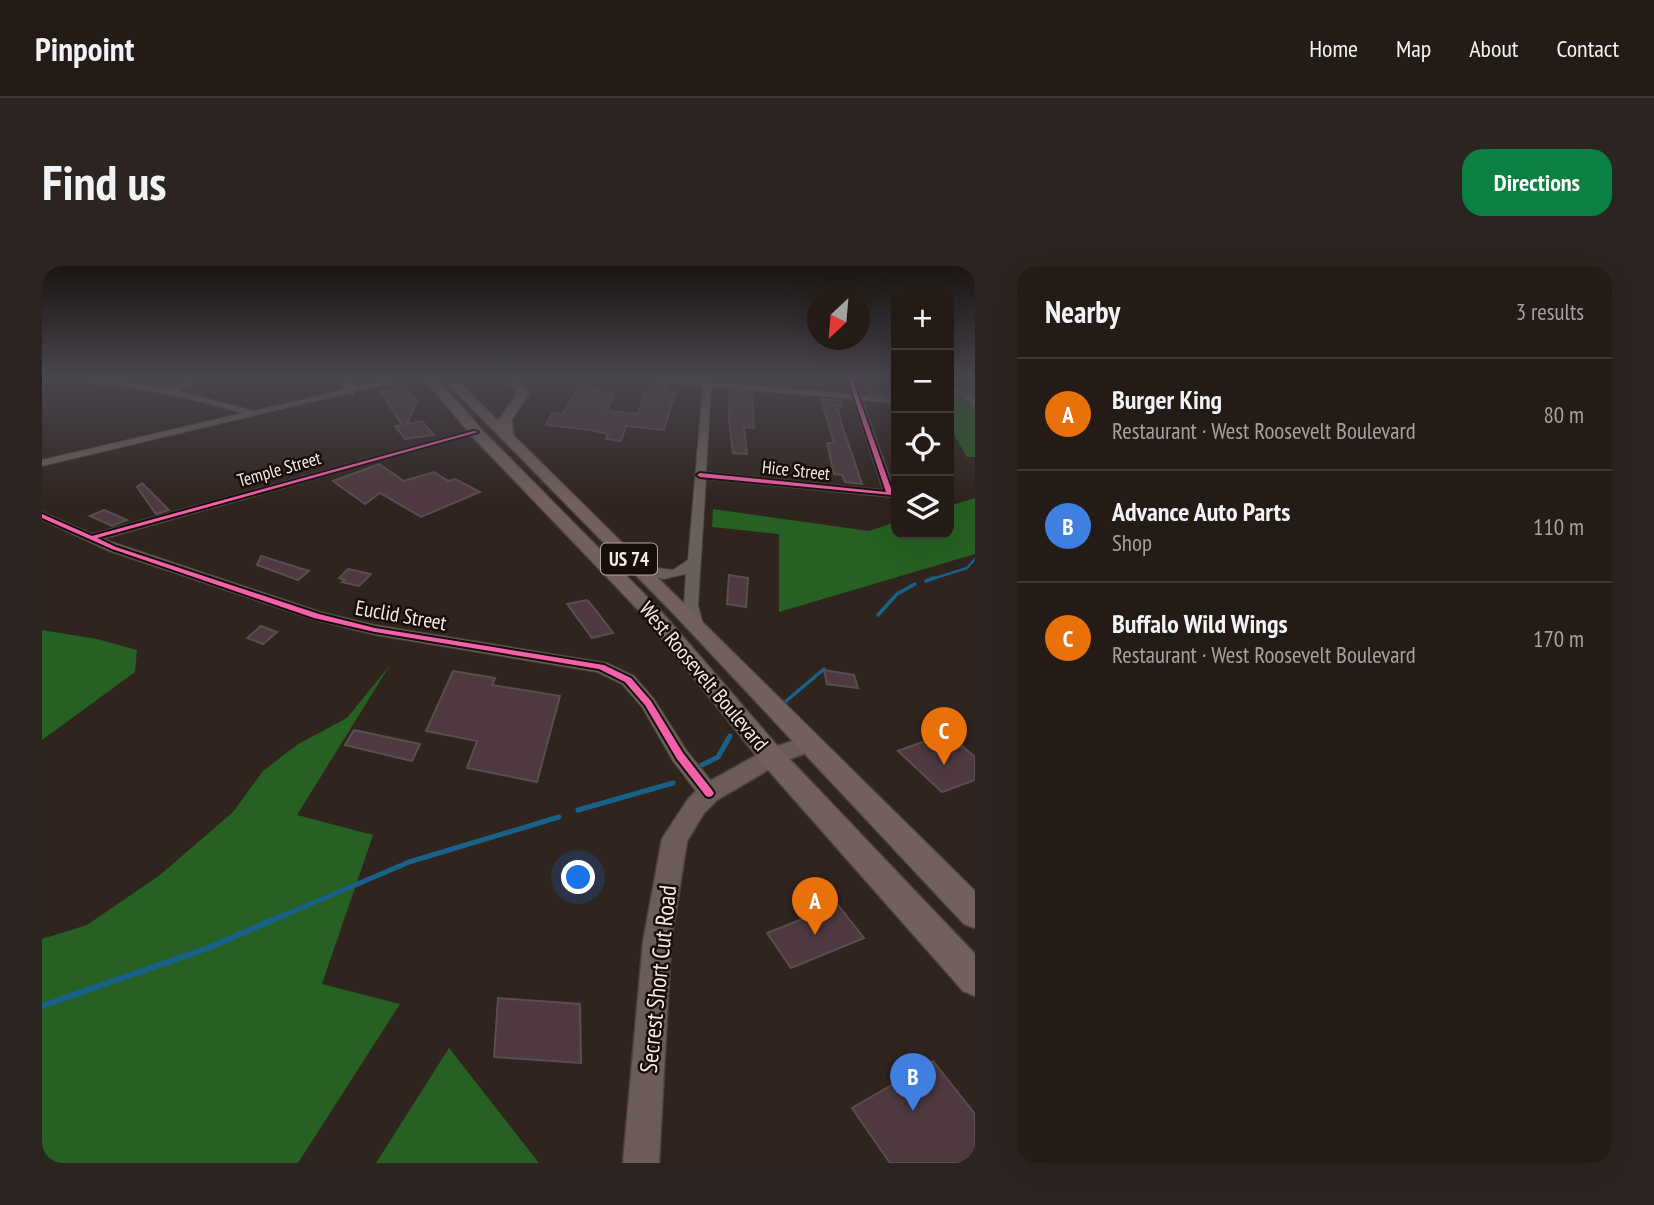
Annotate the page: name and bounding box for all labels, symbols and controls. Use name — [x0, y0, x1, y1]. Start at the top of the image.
text: Pinpoint — [35, 27, 134, 70]
text: Home — [1309, 33, 1358, 64]
text: Map — [1396, 33, 1431, 64]
text: About — [1469, 33, 1518, 64]
text: Contact — [1556, 33, 1619, 64]
button: Directions — [1462, 149, 1612, 216]
text: Find us — [42, 150, 166, 214]
north arrow — [807, 287, 870, 350]
map controls — [891, 287, 954, 539]
button: + — [891, 287, 954, 350]
text: Nearby — [1045, 292, 1120, 331]
text: 3 results — [1516, 297, 1584, 326]
button: − — [891, 350, 954, 413]
text: Burger King — [1112, 383, 1222, 416]
text: A — [1062, 400, 1074, 429]
text: 80 m — [1543, 400, 1584, 429]
button: locate — [891, 413, 954, 476]
text: Restaurant · West Roosevelt Boulevard — [1112, 416, 1416, 445]
street label: Temple Street — [235, 446, 323, 492]
street label: Hice Street — [761, 455, 831, 485]
button: layers — [891, 476, 954, 539]
text: Advance Auto Parts — [1112, 495, 1290, 528]
text: B — [1062, 512, 1074, 541]
text: 110 m — [1533, 512, 1584, 541]
text: Shop — [1112, 528, 1152, 557]
road number: US 74 — [601, 544, 657, 574]
street label: Euclid Street — [353, 594, 449, 636]
street label: West Roosevelt Boulevard — [634, 596, 774, 756]
text: Buffalo Wild Wings — [1112, 607, 1288, 640]
text: C — [1063, 624, 1073, 653]
text: 170 m — [1533, 624, 1584, 653]
text: Restaurant · West Roosevelt Boulevard — [1112, 640, 1416, 669]
pin: C — [921, 707, 967, 765]
your location — [561, 860, 595, 894]
pin: A — [792, 877, 838, 935]
street label: Secrest Short Cut Road — [633, 884, 683, 1074]
pin: B — [890, 1053, 936, 1111]

